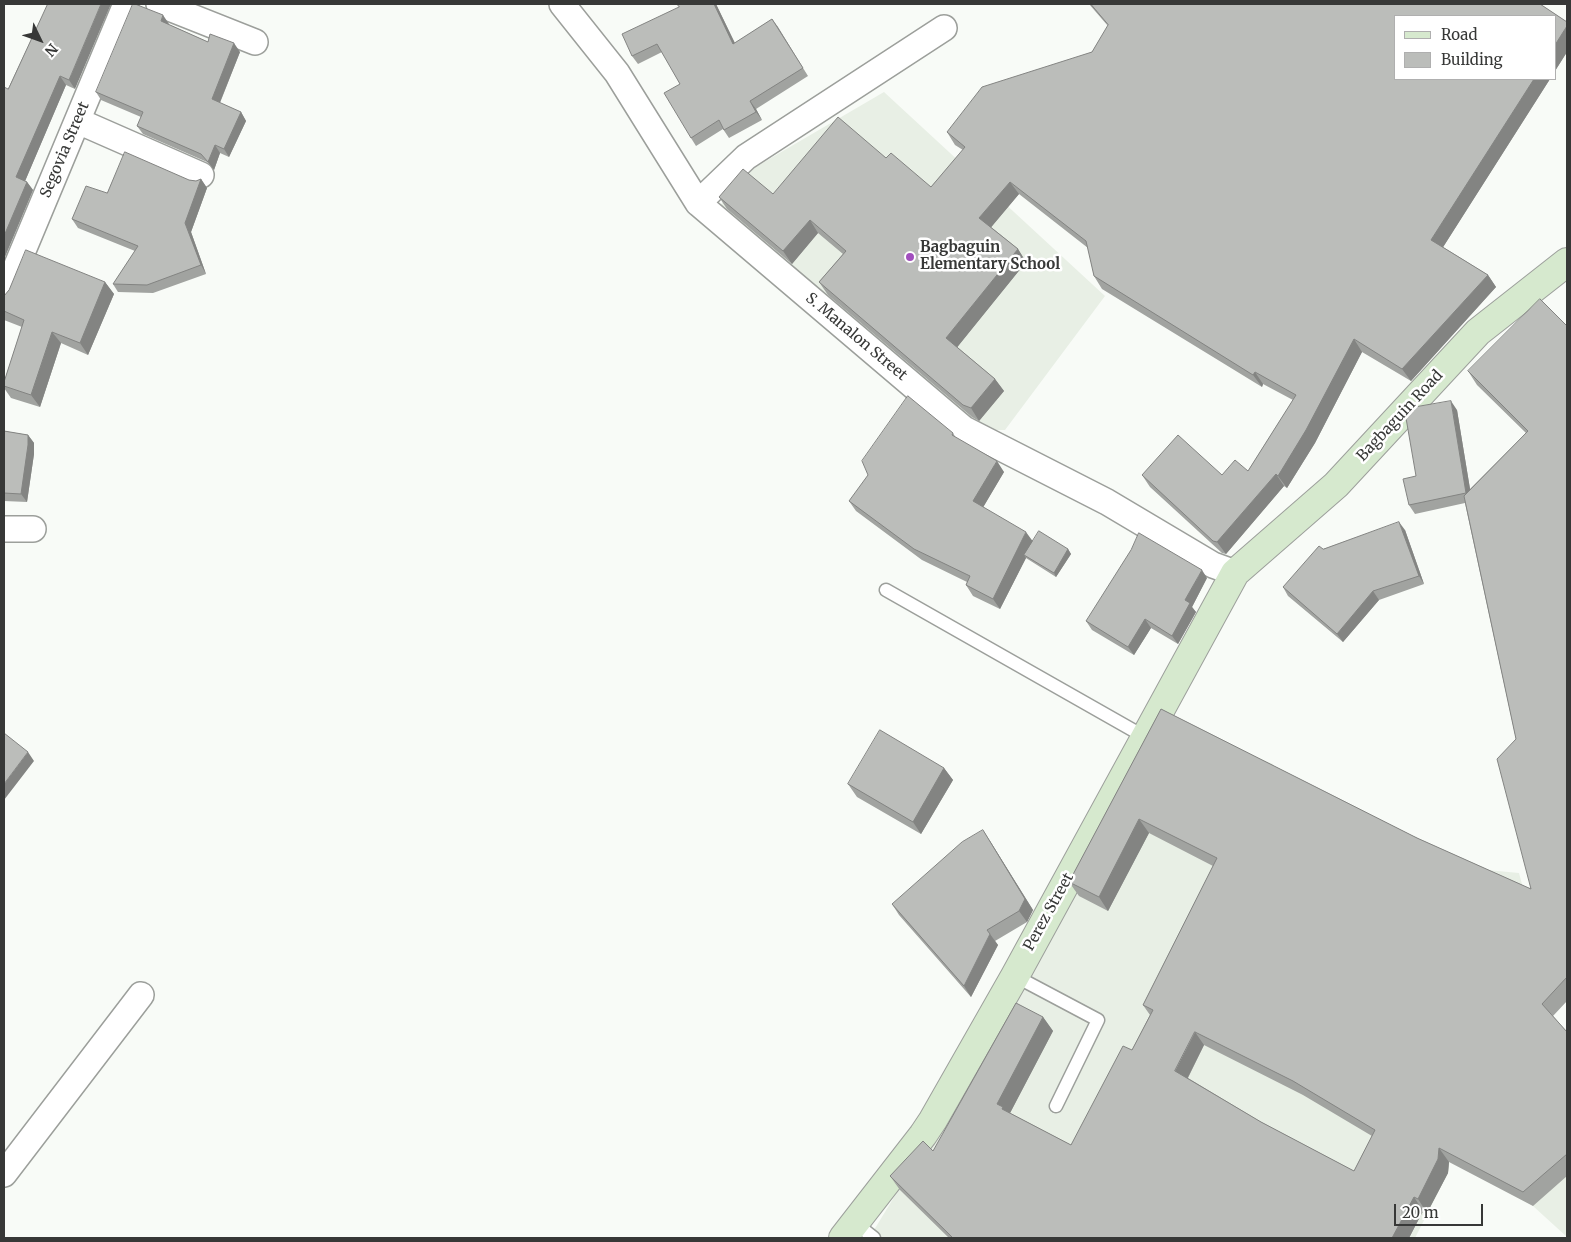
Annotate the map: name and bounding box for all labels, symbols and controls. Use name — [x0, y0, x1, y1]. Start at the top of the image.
north arrow — [15, 15, 65, 65]
legend — [1394, 15, 1556, 80]
text: Road — [1441, 25, 1477, 44]
text: N — [41, 40, 62, 60]
text: Building — [1441, 50, 1503, 69]
street label: Segovia Street — [37, 99, 93, 201]
place label: Bagbaguin Elementary School — [920, 239, 1060, 274]
marker: Bagbaguin Elementary School — [904, 251, 916, 263]
street label: S. Manalon Street — [802, 289, 910, 385]
street label: Bagbaguin Road — [1353, 367, 1447, 465]
street label: Perez Street — [1020, 870, 1078, 954]
scale bar — [1396, 1194, 1485, 1226]
text: 20 m — [1402, 1203, 1439, 1222]

